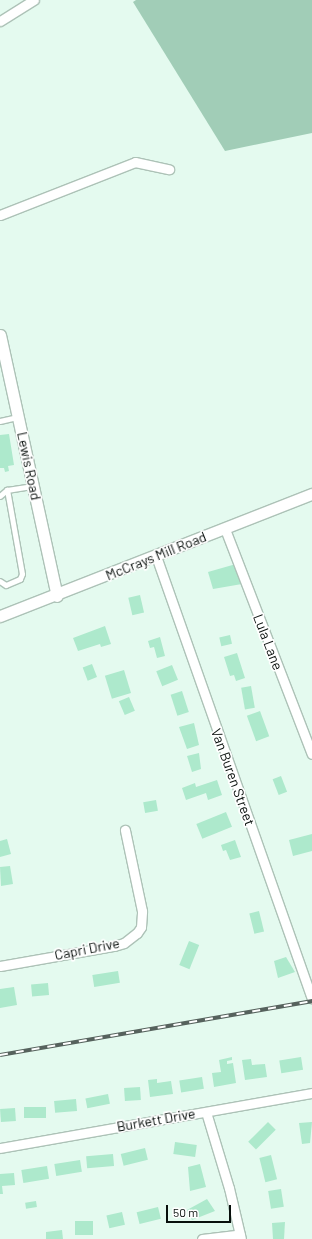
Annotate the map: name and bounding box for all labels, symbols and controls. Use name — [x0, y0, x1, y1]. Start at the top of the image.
street label: Lewis Road — [14, 430, 44, 502]
street label: McCrays Mill Road — [103, 528, 209, 584]
street label: Lula Lane — [250, 612, 286, 672]
street label: Van Buren Street — [208, 726, 258, 828]
street label: Capri Drive — [53, 934, 121, 964]
street label: Burkett Drive — [115, 1105, 197, 1135]
scale bar — [168, 1197, 233, 1223]
text: 50 m — [173, 1205, 198, 1219]

